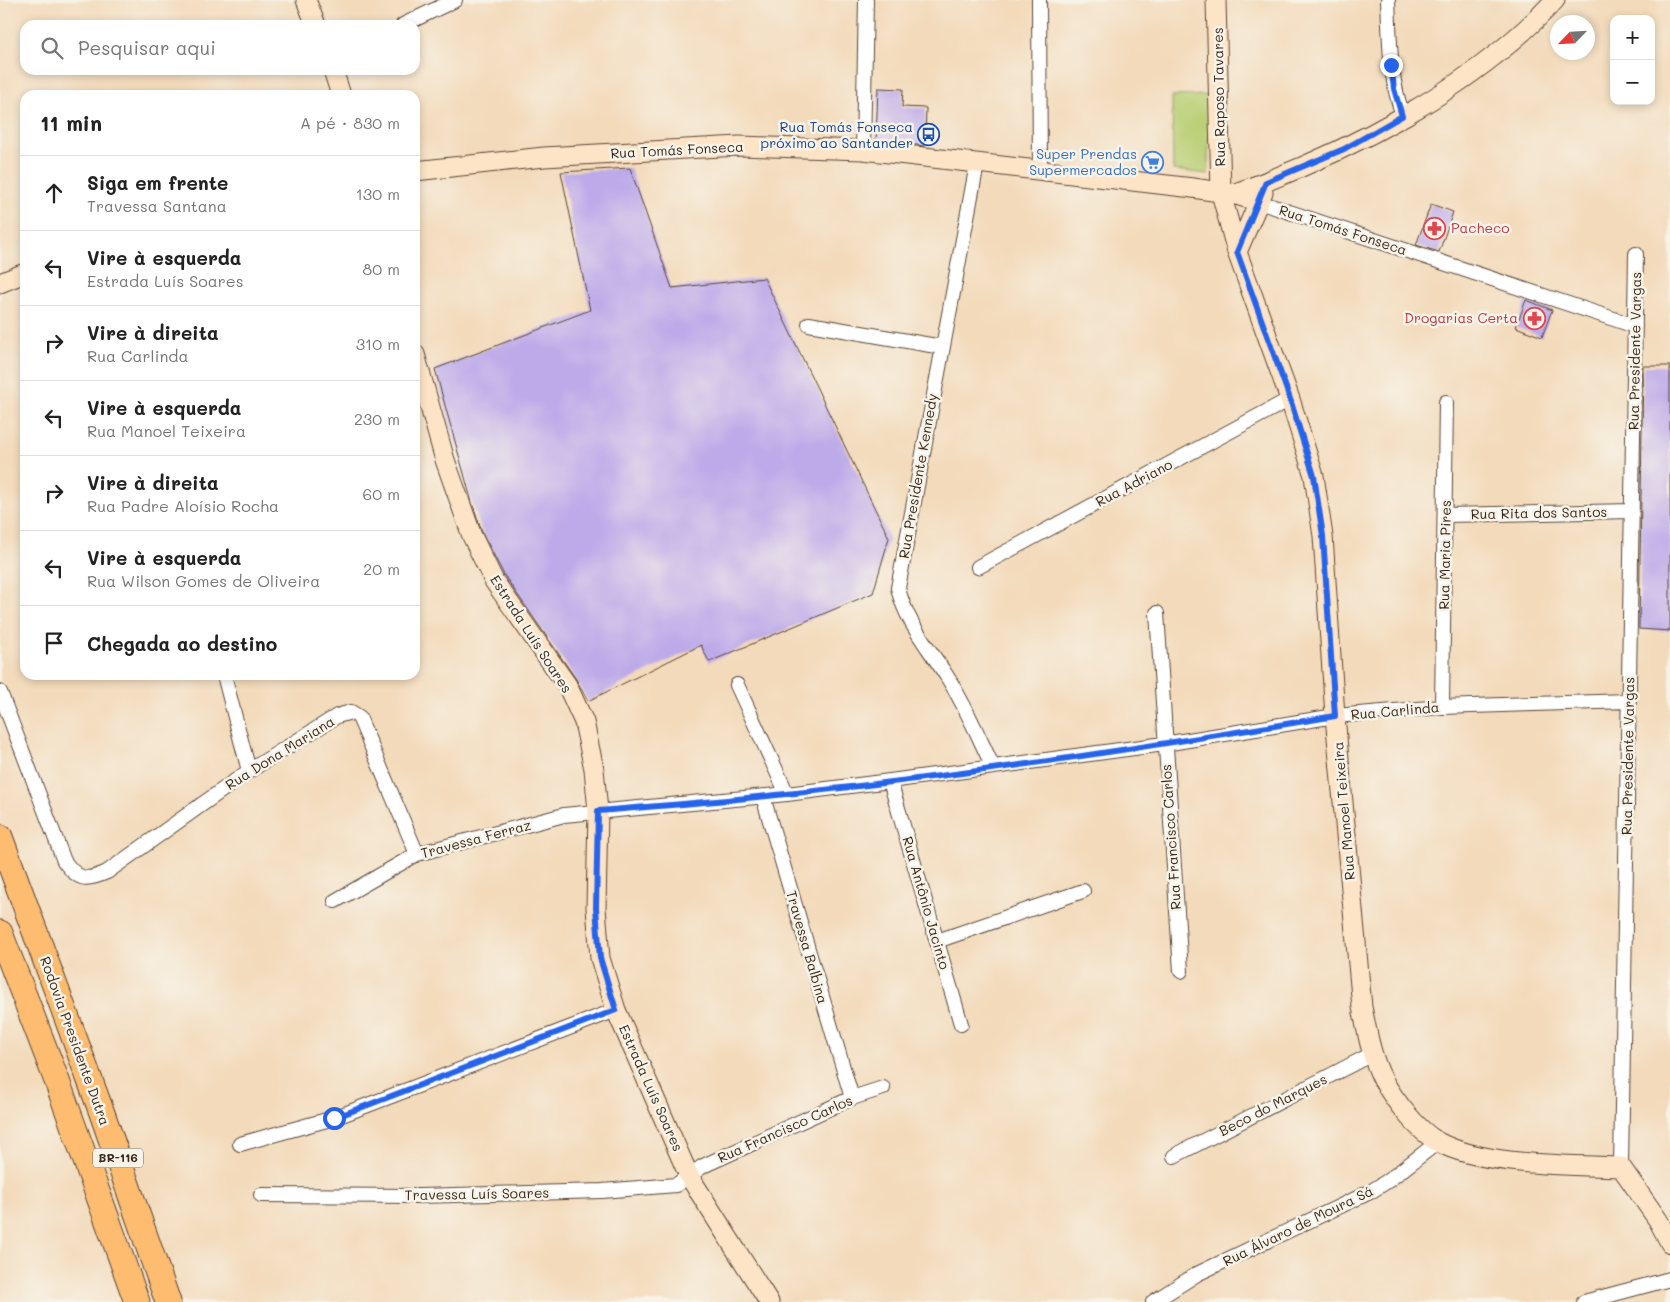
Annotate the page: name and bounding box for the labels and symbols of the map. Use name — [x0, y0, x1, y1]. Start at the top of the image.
north arrow — [1550, 15, 1595, 60]
street label: Rua Raposo Tavares — [1208, 27, 1229, 167]
route end — [1380, 54, 1403, 77]
place label: Rua Tomás Fonseca próximo ao Santander — [761, 117, 913, 152]
bus stop icon: Rua Tomás Fonseca próximo ao Santander — [917, 123, 941, 147]
street label: Rua Tomás Fonseca — [610, 137, 744, 162]
place label: Super Prendas Supermercados — [1029, 144, 1137, 179]
supermarket icon: Super Prendas Supermercados — [1141, 150, 1165, 174]
street label: Rua Tomás Fonseca — [1277, 200, 1410, 259]
pharmacy icon: Pacheco — [1423, 216, 1447, 240]
place label: Pacheco — [1451, 218, 1510, 237]
street label: Rua Presidente Vargas — [1624, 272, 1645, 430]
pharmacy icon: Drogarias Certa — [1522, 306, 1546, 330]
place label: Drogarias Certa — [1404, 308, 1518, 327]
street label: Rua Presidente Kennedy — [894, 392, 941, 560]
street label: Rua Adriano — [1092, 454, 1176, 511]
street label: Rua Maria Pires — [1434, 500, 1455, 610]
street label: Rua Rita dos Santos — [1471, 502, 1607, 523]
street label: Estrada Luís Soares — [486, 571, 577, 696]
street label: Rua Presidente Vargas — [1617, 677, 1638, 835]
street label: Rua Carlinda — [1350, 697, 1440, 724]
street label: Rua Dona Mariana — [222, 711, 338, 794]
street label: Rua Manoel Teixeira — [1328, 741, 1359, 881]
street label: Rua Francisco Carlos — [1156, 764, 1185, 910]
street label: Travessa Ferraz — [419, 815, 533, 862]
street label: Rua Antônio Jacinto — [898, 834, 955, 972]
street label: Travessa Balbina — [782, 888, 833, 1006]
street label: Rodovia Presidente Dutra — [36, 954, 115, 1128]
street label: Estrada Luís Soares — [615, 1021, 688, 1154]
street label: Beco do Marques — [1215, 1069, 1330, 1140]
street label: Rua Francisco Carlos — [714, 1090, 855, 1167]
route start — [323, 1107, 346, 1130]
road number: BR-116 — [93, 1148, 143, 1168]
street label: Rua Álvaro de Moura Sá — [1219, 1181, 1376, 1270]
street label: Travessa Luís Soares — [405, 1183, 549, 1204]

